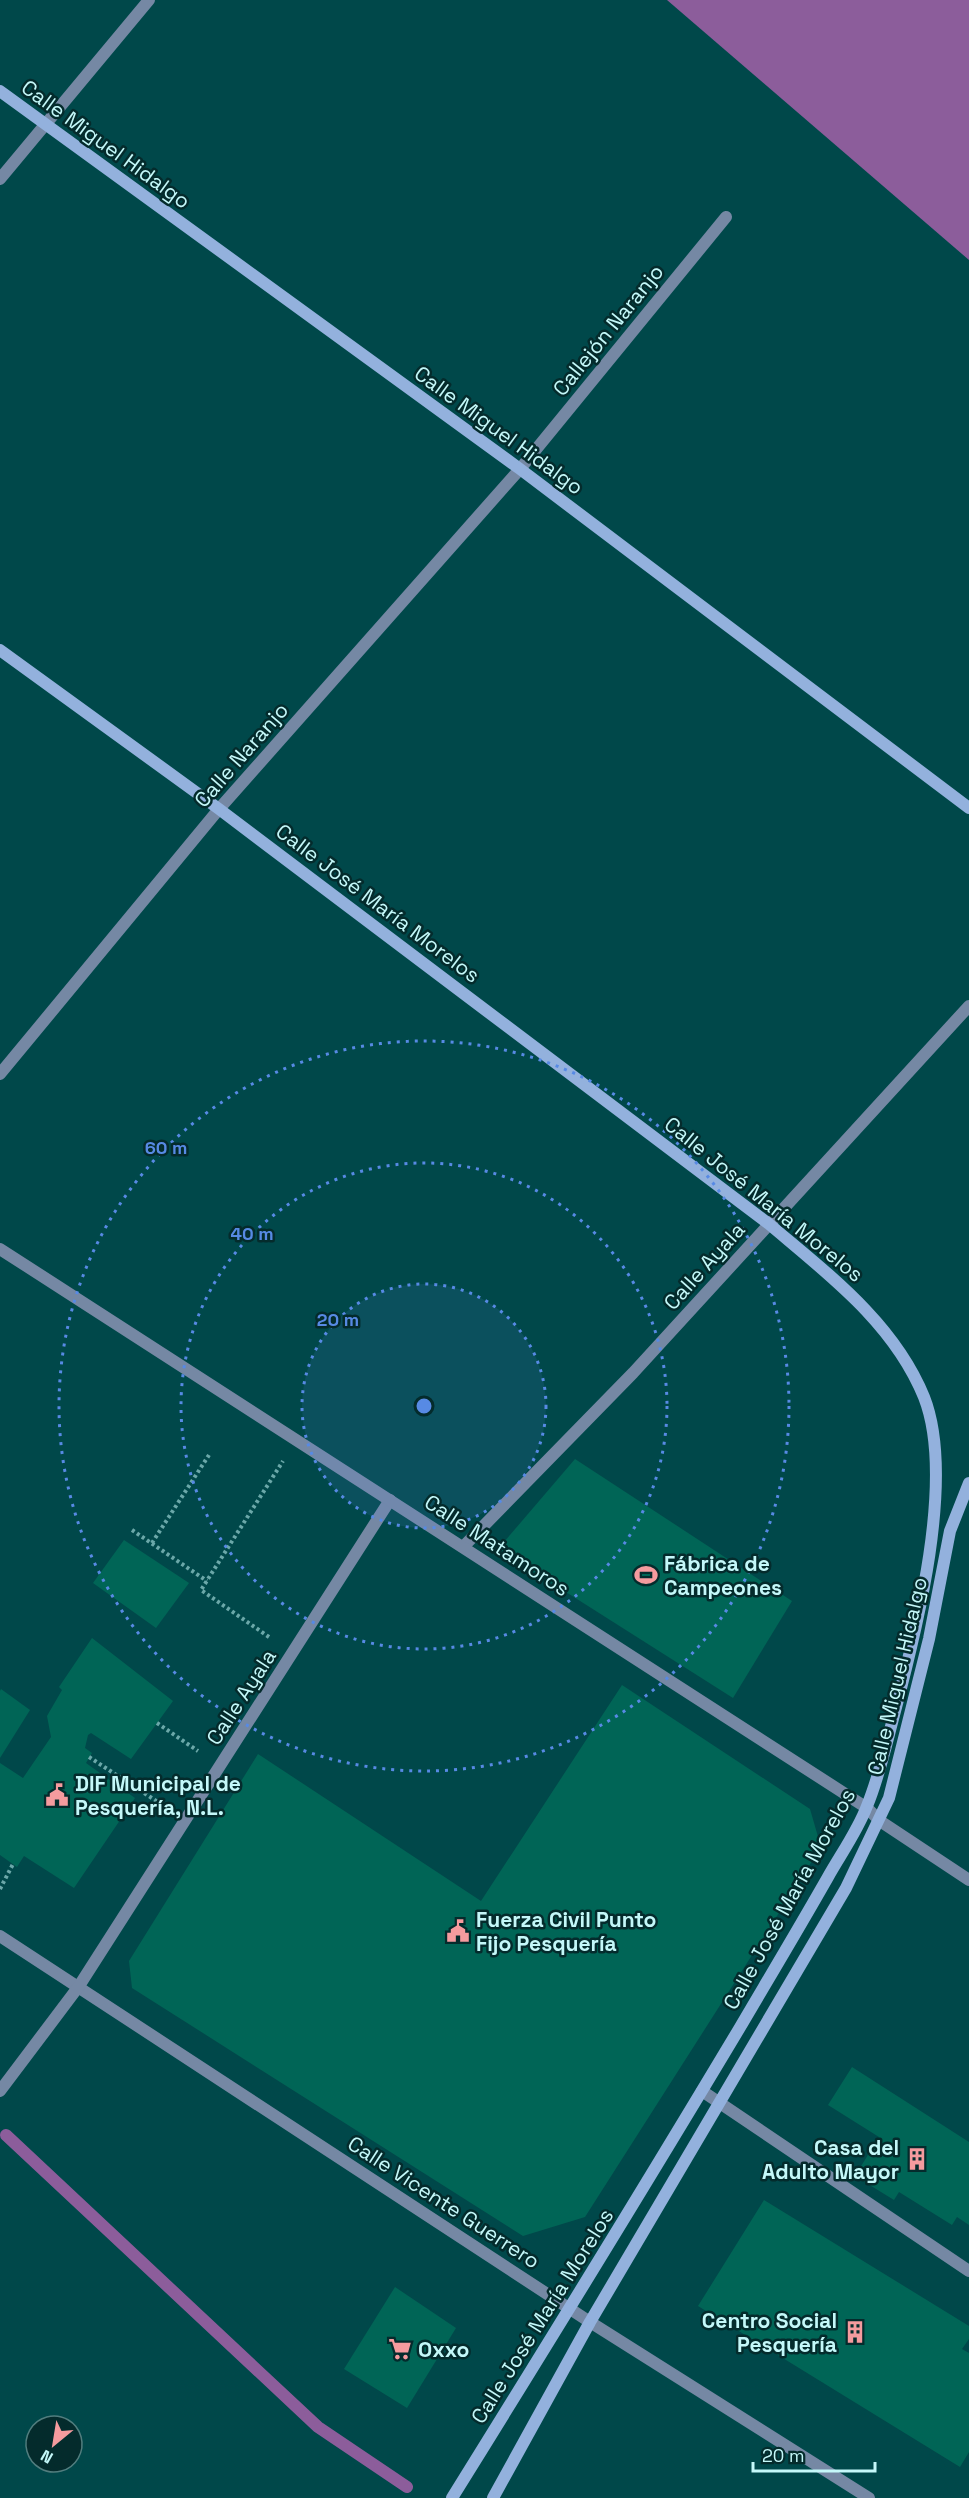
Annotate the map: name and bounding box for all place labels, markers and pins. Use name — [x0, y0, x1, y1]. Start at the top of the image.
centre of rings — [414, 1396, 434, 1416]
place label: Fábrica de Campeones — [664, 1550, 782, 1601]
sports icon: Fábrica de Campeones — [633, 1562, 659, 1588]
place label: DIF Municipal de Pesquería, N.L. — [75, 1770, 241, 1821]
public building icon: DIF Municipal de Pesquería, N.L. — [44, 1782, 70, 1808]
place label: Fuerza Civil Punto Fijo Pesquería — [476, 1906, 656, 1957]
public building icon: Fuerza Civil Punto Fijo Pesquería — [445, 1918, 471, 1944]
place label: Casa del Adulto Mayor — [762, 2134, 899, 2185]
building icon: Casa del Adulto Mayor — [904, 2146, 930, 2172]
place label: Centro Social Pesquería — [702, 2307, 837, 2358]
building icon: Centro Social Pesquería — [842, 2319, 868, 2345]
supermarket icon: Oxxo — [387, 2336, 413, 2362]
place label: Oxxo — [418, 2336, 469, 2363]

